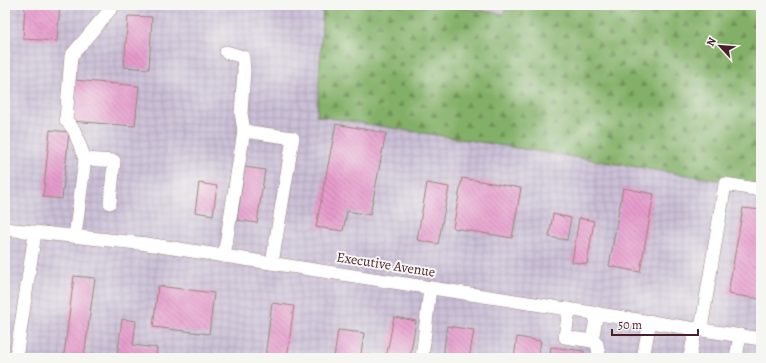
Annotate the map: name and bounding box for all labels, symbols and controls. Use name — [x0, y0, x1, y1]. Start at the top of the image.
north arrow — [700, 26, 740, 66]
text: N — [703, 35, 720, 49]
street label: Executive Avenue — [335, 247, 437, 282]
scale bar — [612, 311, 698, 337]
text: 50 m — [618, 317, 642, 333]

